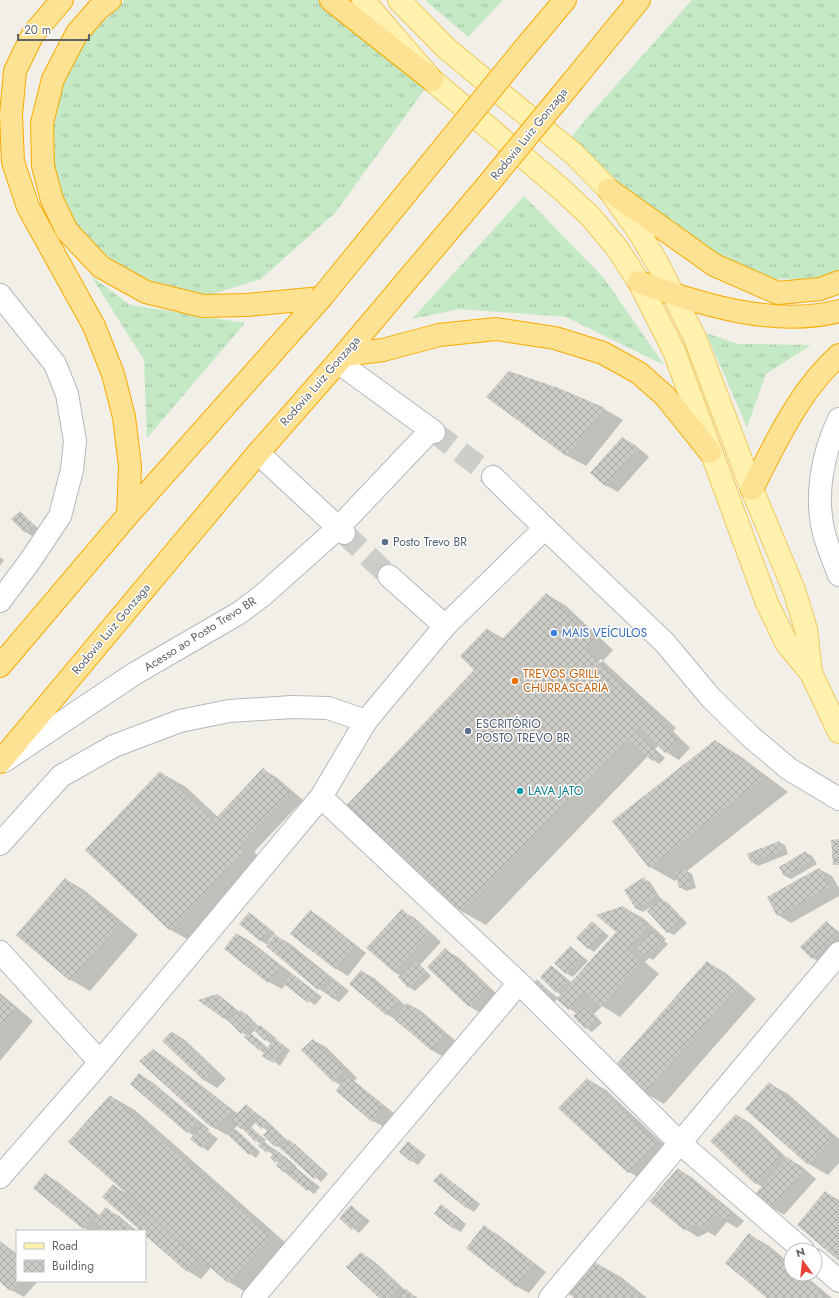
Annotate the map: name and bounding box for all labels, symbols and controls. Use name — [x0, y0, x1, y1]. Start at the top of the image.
scale bar — [18, 16, 89, 42]
text: 20 m — [24, 21, 51, 39]
street label: Rodovia Luiz Gonzaga — [486, 84, 572, 184]
street label: Rodovia Luiz Gonzaga — [276, 332, 364, 430]
place label: Posto Trevo BR — [393, 533, 467, 551]
marker: Posto Trevo BR — [380, 537, 390, 547]
street label: Rodovia Luiz Gonzaga — [67, 579, 155, 678]
street label: Acesso ao Posto Trevo BR — [140, 592, 260, 676]
place label: MAIS VEÍCULOS — [562, 624, 647, 642]
marker: MAIS VEÍCULOS — [549, 628, 559, 638]
place label: TREVOS GRILL CHURRASCARIA — [523, 665, 609, 697]
marker: TREVOS GRILL CHURRASCARIA — [510, 676, 520, 686]
place label: ESCRITÓRIO POSTO TREVO BR — [476, 715, 570, 747]
marker: ESCRITÓRIO POSTO TREVO BR — [463, 726, 473, 736]
place label: LAVA JATO — [528, 782, 583, 800]
marker: LAVA JATO — [515, 786, 525, 796]
legend — [16, 1230, 146, 1282]
text: Road — [52, 1237, 78, 1255]
north arrow — [783, 1242, 823, 1282]
text: N — [794, 1243, 807, 1261]
text: Building — [52, 1257, 94, 1275]

